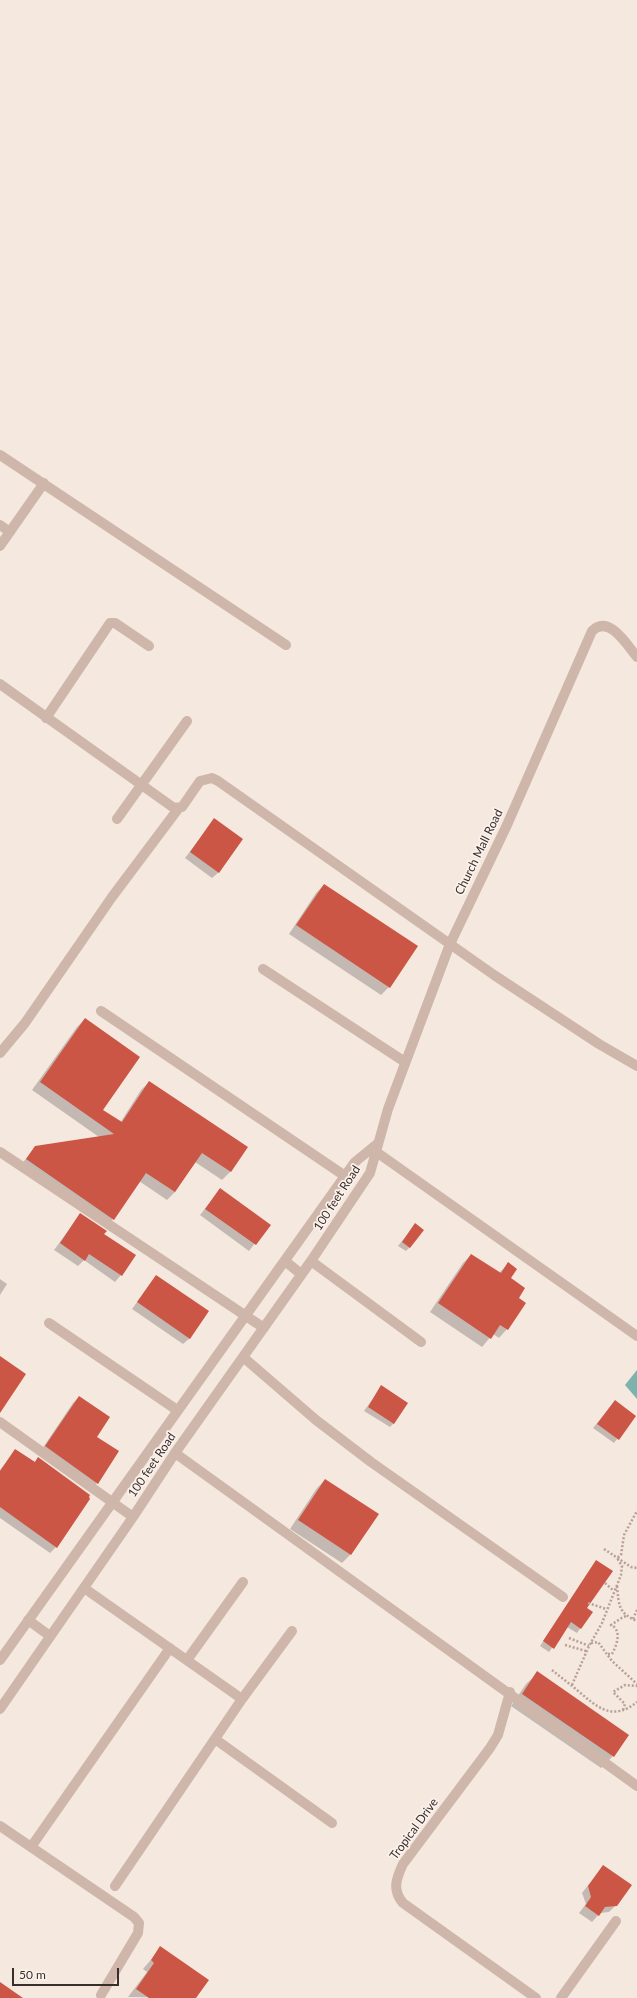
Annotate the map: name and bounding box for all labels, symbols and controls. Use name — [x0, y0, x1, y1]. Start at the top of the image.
street label: Church Mall Road — [452, 807, 506, 897]
street label: 100 feet Road — [311, 1163, 363, 1233]
street label: 100 feet Road — [125, 1430, 179, 1500]
street label: Tropical Drive — [387, 1795, 441, 1863]
scale bar — [14, 1960, 121, 1986]
text: 50 m — [19, 1967, 46, 1982]

